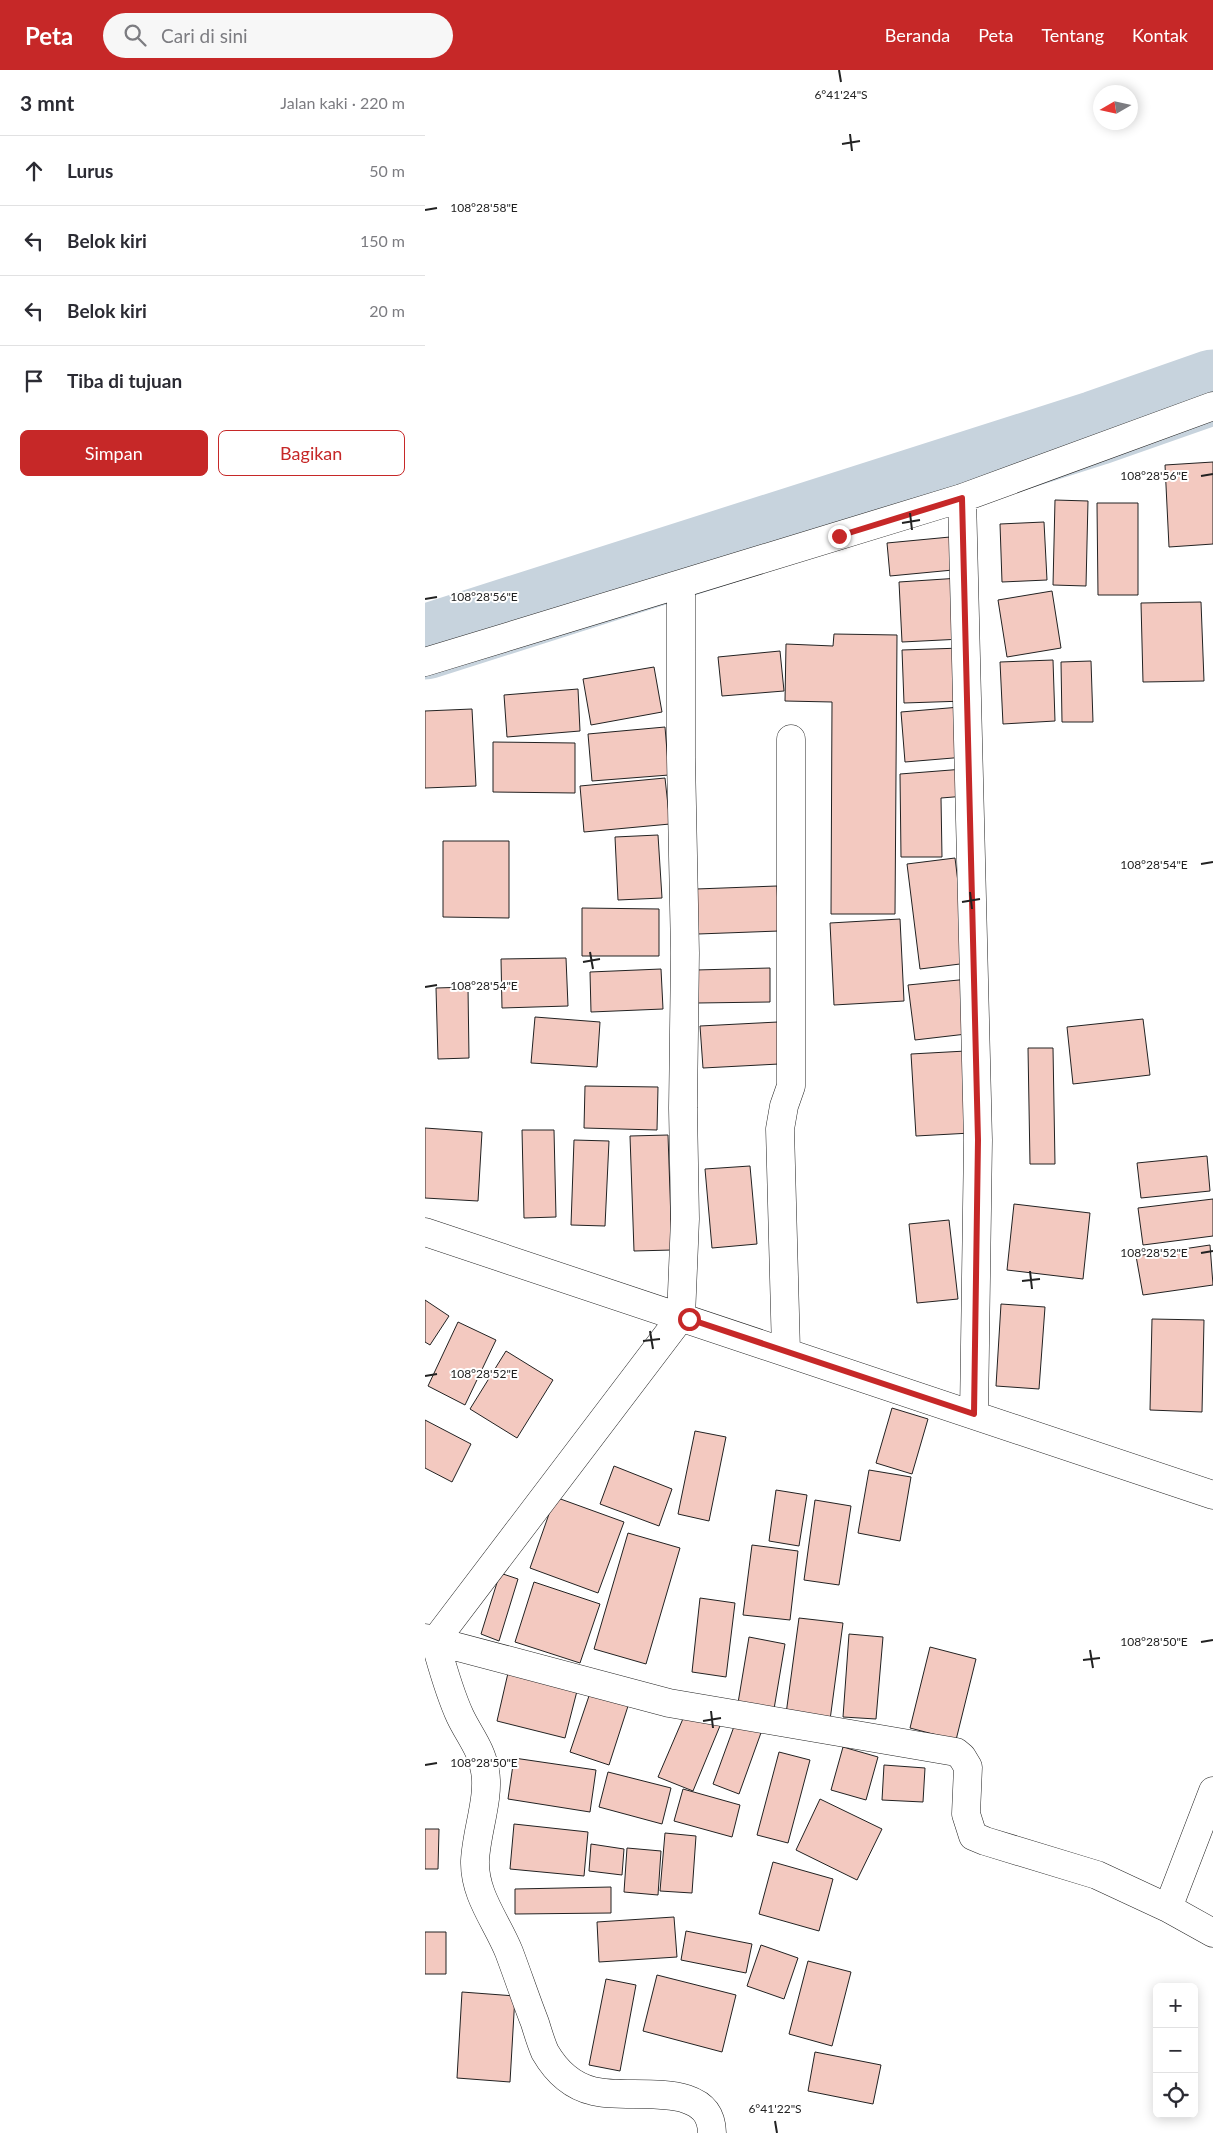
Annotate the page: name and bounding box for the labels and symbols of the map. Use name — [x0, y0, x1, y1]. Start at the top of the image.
north arrow — [1093, 85, 1138, 130]
text: 6°41'24"S — [814, 87, 868, 102]
text: 108°28'58"E — [450, 200, 518, 215]
text: 108°28'56"E — [1120, 468, 1188, 483]
route end — [828, 525, 851, 548]
text: 108°28'56"E — [450, 589, 518, 604]
text: 108°28'54"E — [1120, 857, 1188, 872]
text: 108°28'54"E — [450, 978, 518, 993]
text: 108°28'52"E — [1120, 1245, 1188, 1260]
route start — [678, 1308, 701, 1331]
text: 108°28'52"E — [450, 1366, 518, 1381]
text: 108°28'50"E — [1120, 1634, 1188, 1649]
text: 108°28'50"E — [450, 1755, 518, 1770]
text: 6°41'22"S — [748, 2101, 802, 2116]

